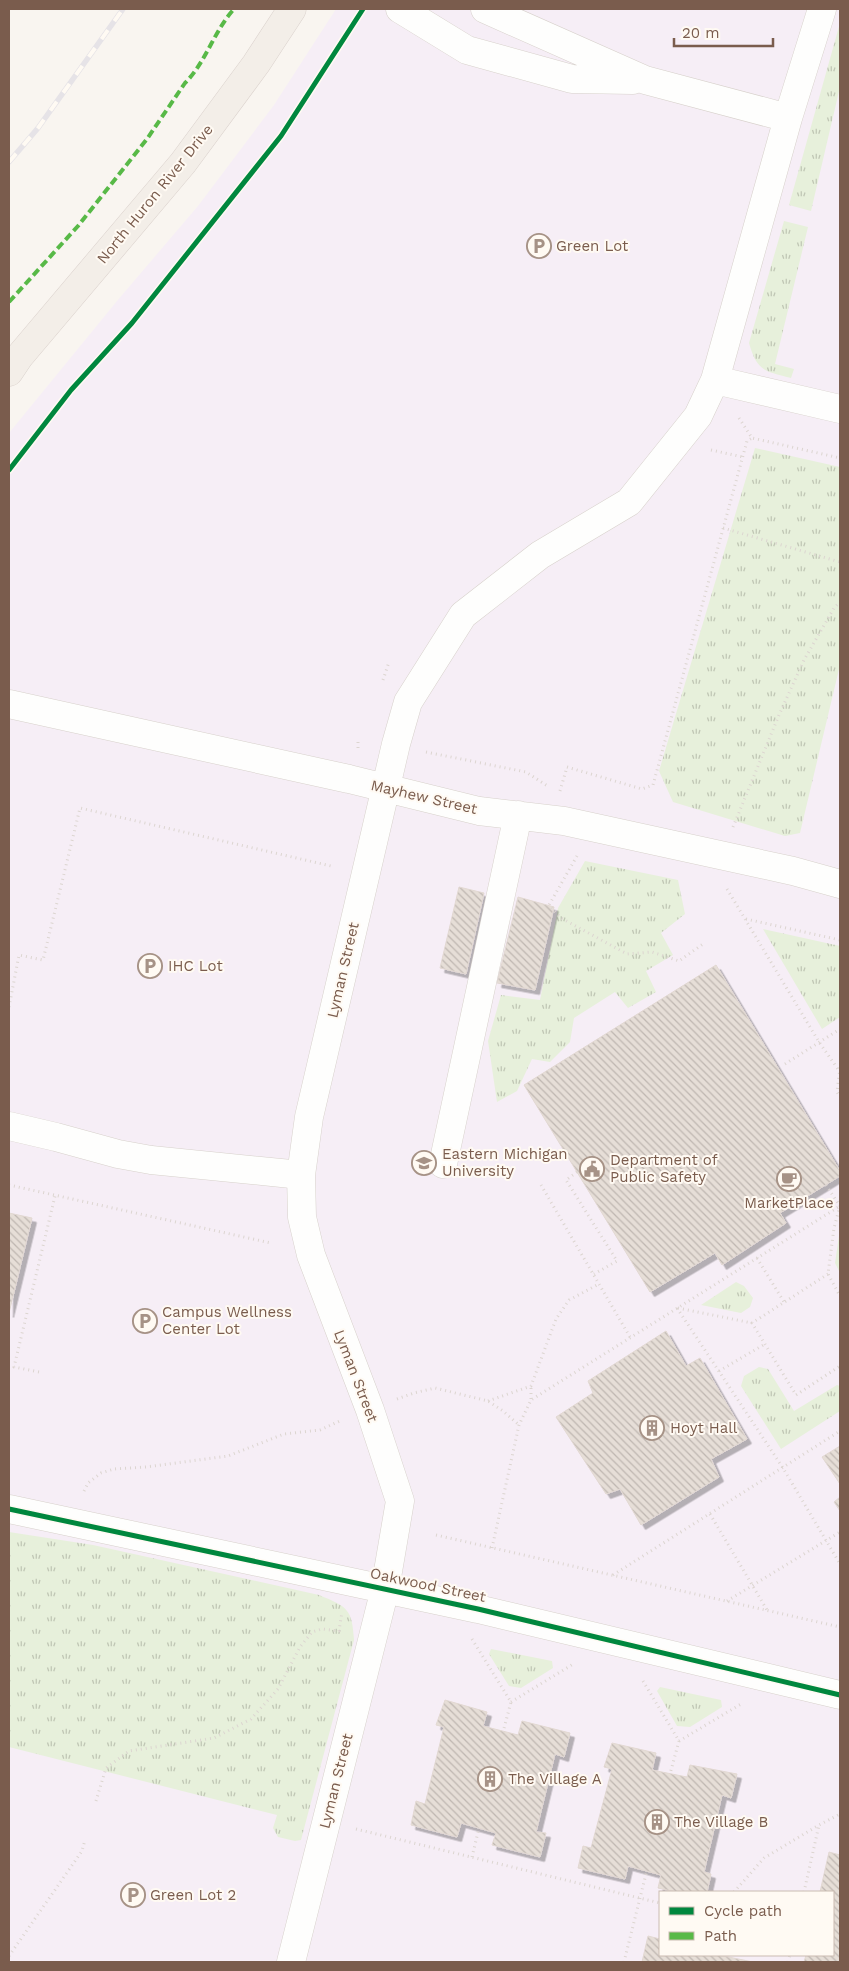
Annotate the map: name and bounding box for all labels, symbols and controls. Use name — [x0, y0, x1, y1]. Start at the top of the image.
scale bar — [674, 15, 773, 47]
text: 20 m — [682, 24, 720, 42]
street label: North Huron River Drive — [93, 121, 217, 267]
parking icon: Green Lot — [526, 233, 552, 259]
place label: Green Lot — [556, 237, 629, 255]
street label: Mayhew Street — [369, 776, 480, 818]
street label: Lyman Street — [323, 920, 363, 1020]
parking icon: IHC Lot — [137, 953, 163, 979]
place label: IHC Lot — [168, 957, 223, 975]
place label: Eastern Michigan University — [442, 1145, 568, 1180]
school or university icon: Eastern Michigan University — [411, 1150, 437, 1176]
place label: Department of Public Safety — [610, 1151, 718, 1186]
public building icon: Department of Public Safety — [579, 1156, 605, 1182]
cafe icon: MarketPlace — [776, 1166, 802, 1192]
place label: MarketPlace — [744, 1194, 834, 1212]
place label: Campus Wellness Center Lot — [162, 1303, 292, 1338]
parking icon: Campus Wellness Center Lot — [132, 1308, 158, 1334]
street label: Lyman Street — [330, 1327, 382, 1425]
building icon: Hoyt Hall — [639, 1415, 665, 1441]
place label: Hoyt Hall — [670, 1419, 738, 1437]
street label: Oakwood Street — [368, 1564, 488, 1606]
street label: Lyman Street — [315, 1731, 357, 1831]
building icon: The Village A — [477, 1766, 503, 1792]
place label: The Village A — [508, 1770, 602, 1788]
building icon: The Village B — [644, 1809, 670, 1835]
place label: The Village B — [674, 1813, 768, 1831]
parking icon: Green Lot 2 — [120, 1882, 146, 1908]
place label: Green Lot 2 — [150, 1886, 236, 1904]
legend — [659, 1891, 834, 1956]
text: Cycle path — [704, 1902, 782, 1920]
text: Path — [704, 1927, 737, 1945]

